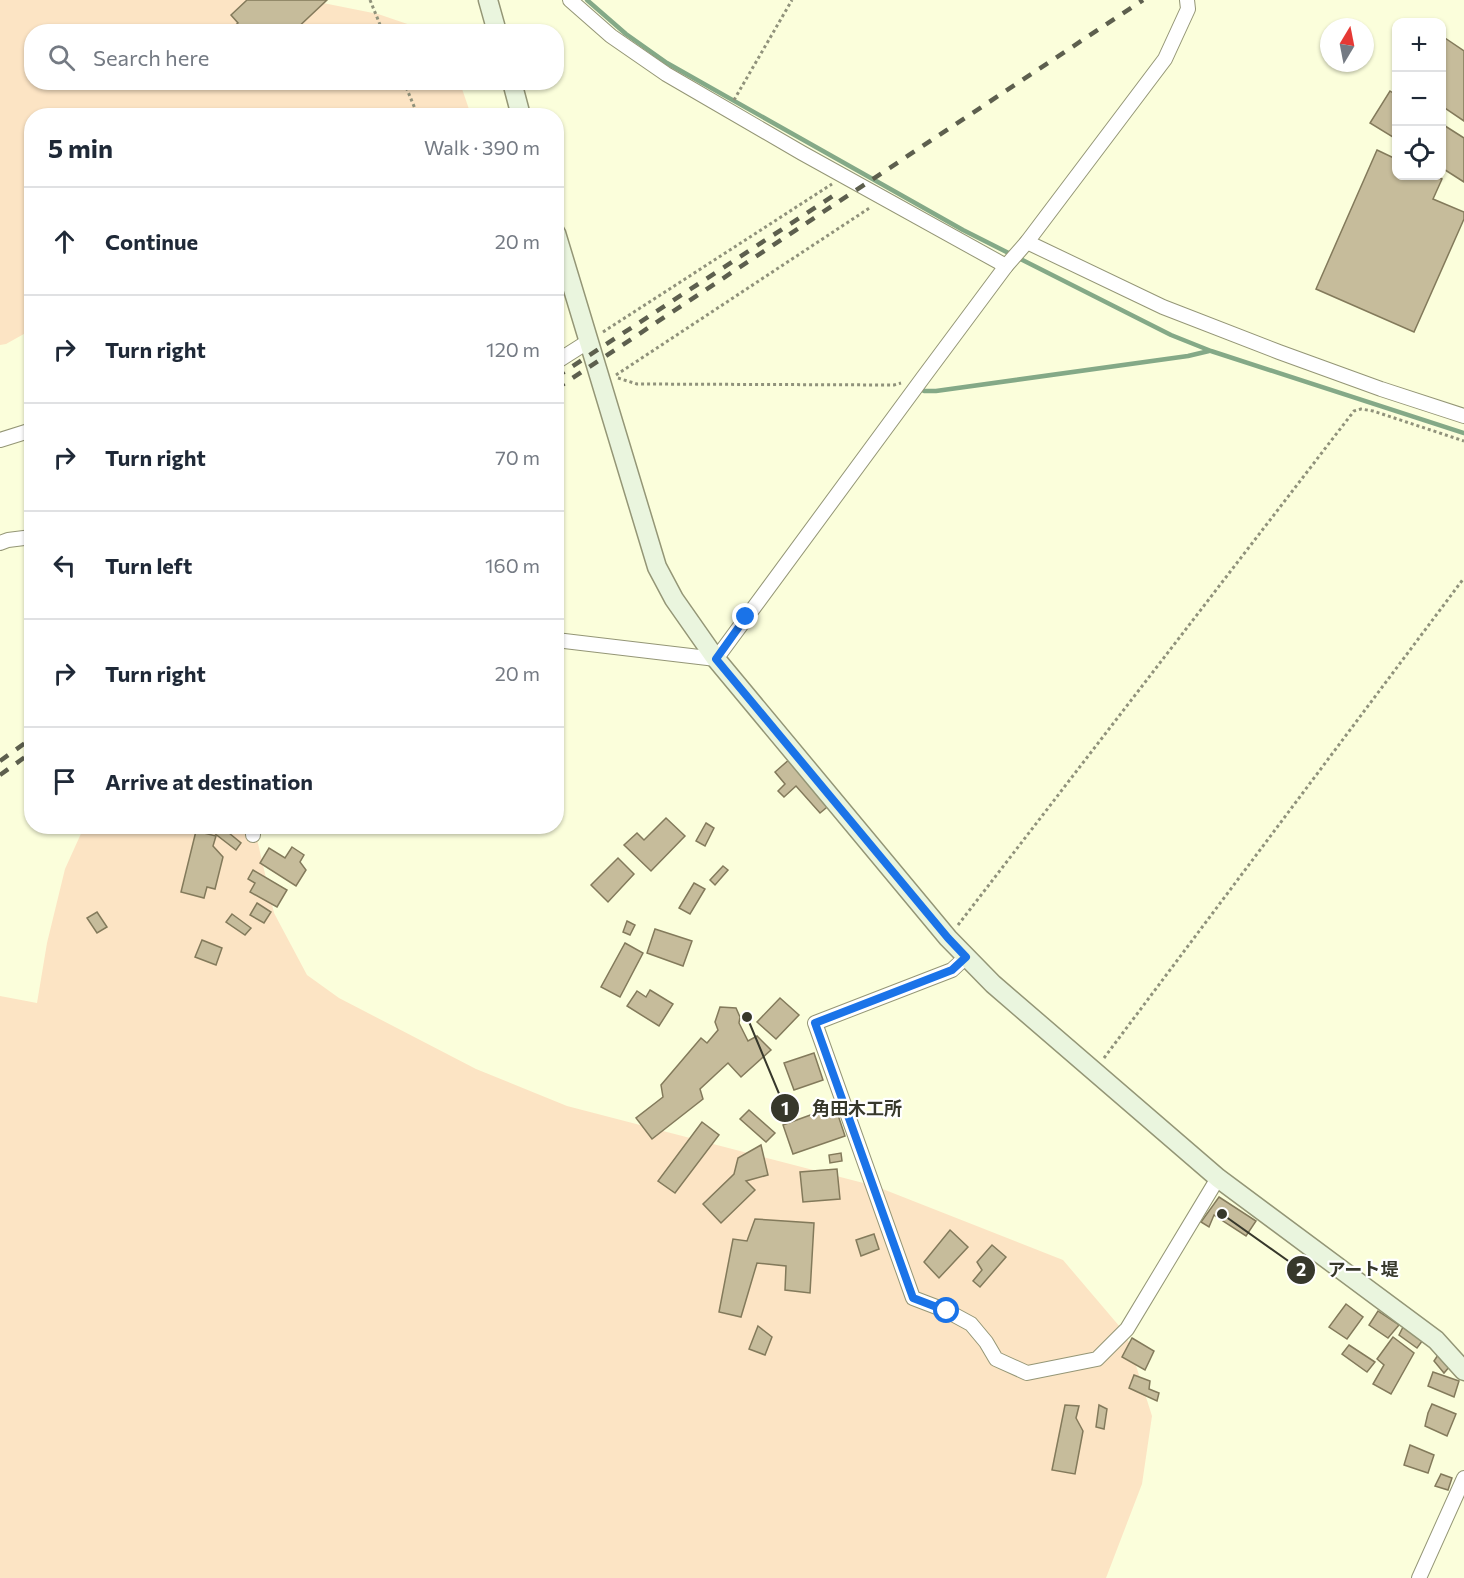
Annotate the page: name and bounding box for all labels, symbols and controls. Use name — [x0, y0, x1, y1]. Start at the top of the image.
north arrow — [1320, 18, 1374, 72]
map controls — [1392, 18, 1446, 180]
button: + — [1392, 18, 1446, 72]
search box — [24, 24, 564, 90]
icon: search — [45, 41, 78, 74]
text: Search here — [93, 44, 209, 71]
button: − — [1392, 72, 1446, 126]
button: locate — [1392, 126, 1446, 180]
text: 5 min — [48, 132, 113, 163]
text: Walk · 390 m — [424, 135, 540, 159]
icon: ahead — [48, 225, 81, 258]
text: Continue — [105, 228, 198, 255]
text: 20 m — [495, 229, 540, 253]
icon: right — [48, 333, 81, 366]
text: Turn right — [105, 336, 206, 363]
text: 120 m — [486, 337, 540, 361]
icon: right — [48, 441, 81, 474]
text: Turn right — [105, 444, 206, 471]
text: 70 m — [495, 445, 540, 469]
icon: left — [48, 549, 81, 582]
text: Turn left — [105, 552, 192, 579]
text: 160 m — [485, 553, 540, 577]
route end — [732, 603, 758, 629]
icon: right — [48, 657, 81, 690]
text: Turn right — [105, 660, 206, 687]
text: 20 m — [495, 661, 540, 685]
icon: arrive — [48, 765, 81, 798]
text: Arrive at destination — [105, 768, 313, 795]
callout: 角田木工所 — [770, 1090, 914, 1126]
text: 1 — [781, 1097, 789, 1119]
text: 角田木工所 — [812, 1097, 902, 1119]
callout: アート堤 — [1286, 1252, 1411, 1288]
text: 2 — [1296, 1258, 1306, 1280]
text: アート堤 — [1328, 1258, 1398, 1280]
route start — [933, 1297, 959, 1323]

